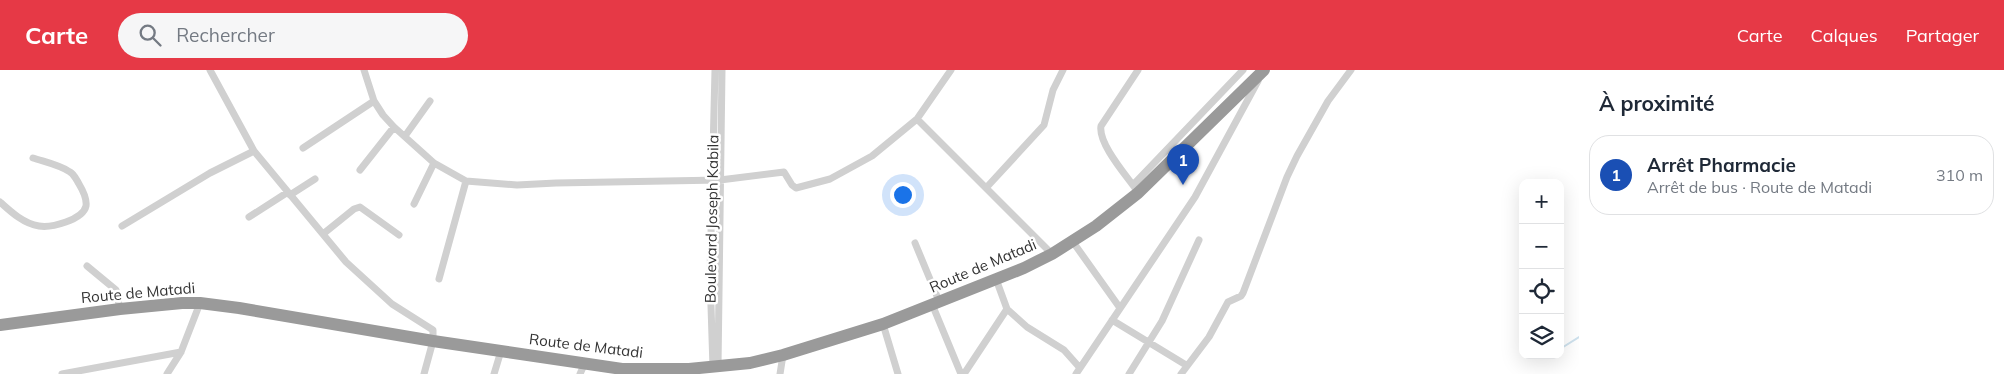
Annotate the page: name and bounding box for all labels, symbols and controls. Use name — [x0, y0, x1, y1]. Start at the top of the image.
search box — [118, 13, 468, 58]
text: Carte — [25, 20, 88, 50]
icon: search — [136, 21, 164, 49]
text: Rechercher — [176, 23, 275, 47]
text: Carte — [1737, 24, 1783, 47]
text: Calques — [1811, 24, 1878, 47]
text: Partager — [1906, 24, 1979, 47]
text: À proximité — [1599, 90, 1715, 116]
street label: Boulevard Joseph Kabila — [701, 135, 722, 303]
pin: 1 — [1167, 144, 1199, 185]
text: Arrêt Pharmacie — [1647, 153, 1796, 177]
text: 1 — [1611, 165, 1621, 185]
text: 310 m — [1936, 165, 1983, 185]
text: Arrêt de bus · Route de Matadi — [1647, 177, 1872, 197]
map controls — [1519, 179, 1564, 359]
button: + — [1519, 179, 1564, 224]
your location — [890, 182, 916, 208]
button: − — [1519, 224, 1564, 269]
street label: Route de Matadi — [926, 234, 1039, 297]
button: locate — [1519, 269, 1564, 314]
street label: Route de Matadi — [80, 278, 196, 307]
button: layers — [1519, 314, 1564, 359]
street label: Route de Matadi — [528, 329, 644, 362]

